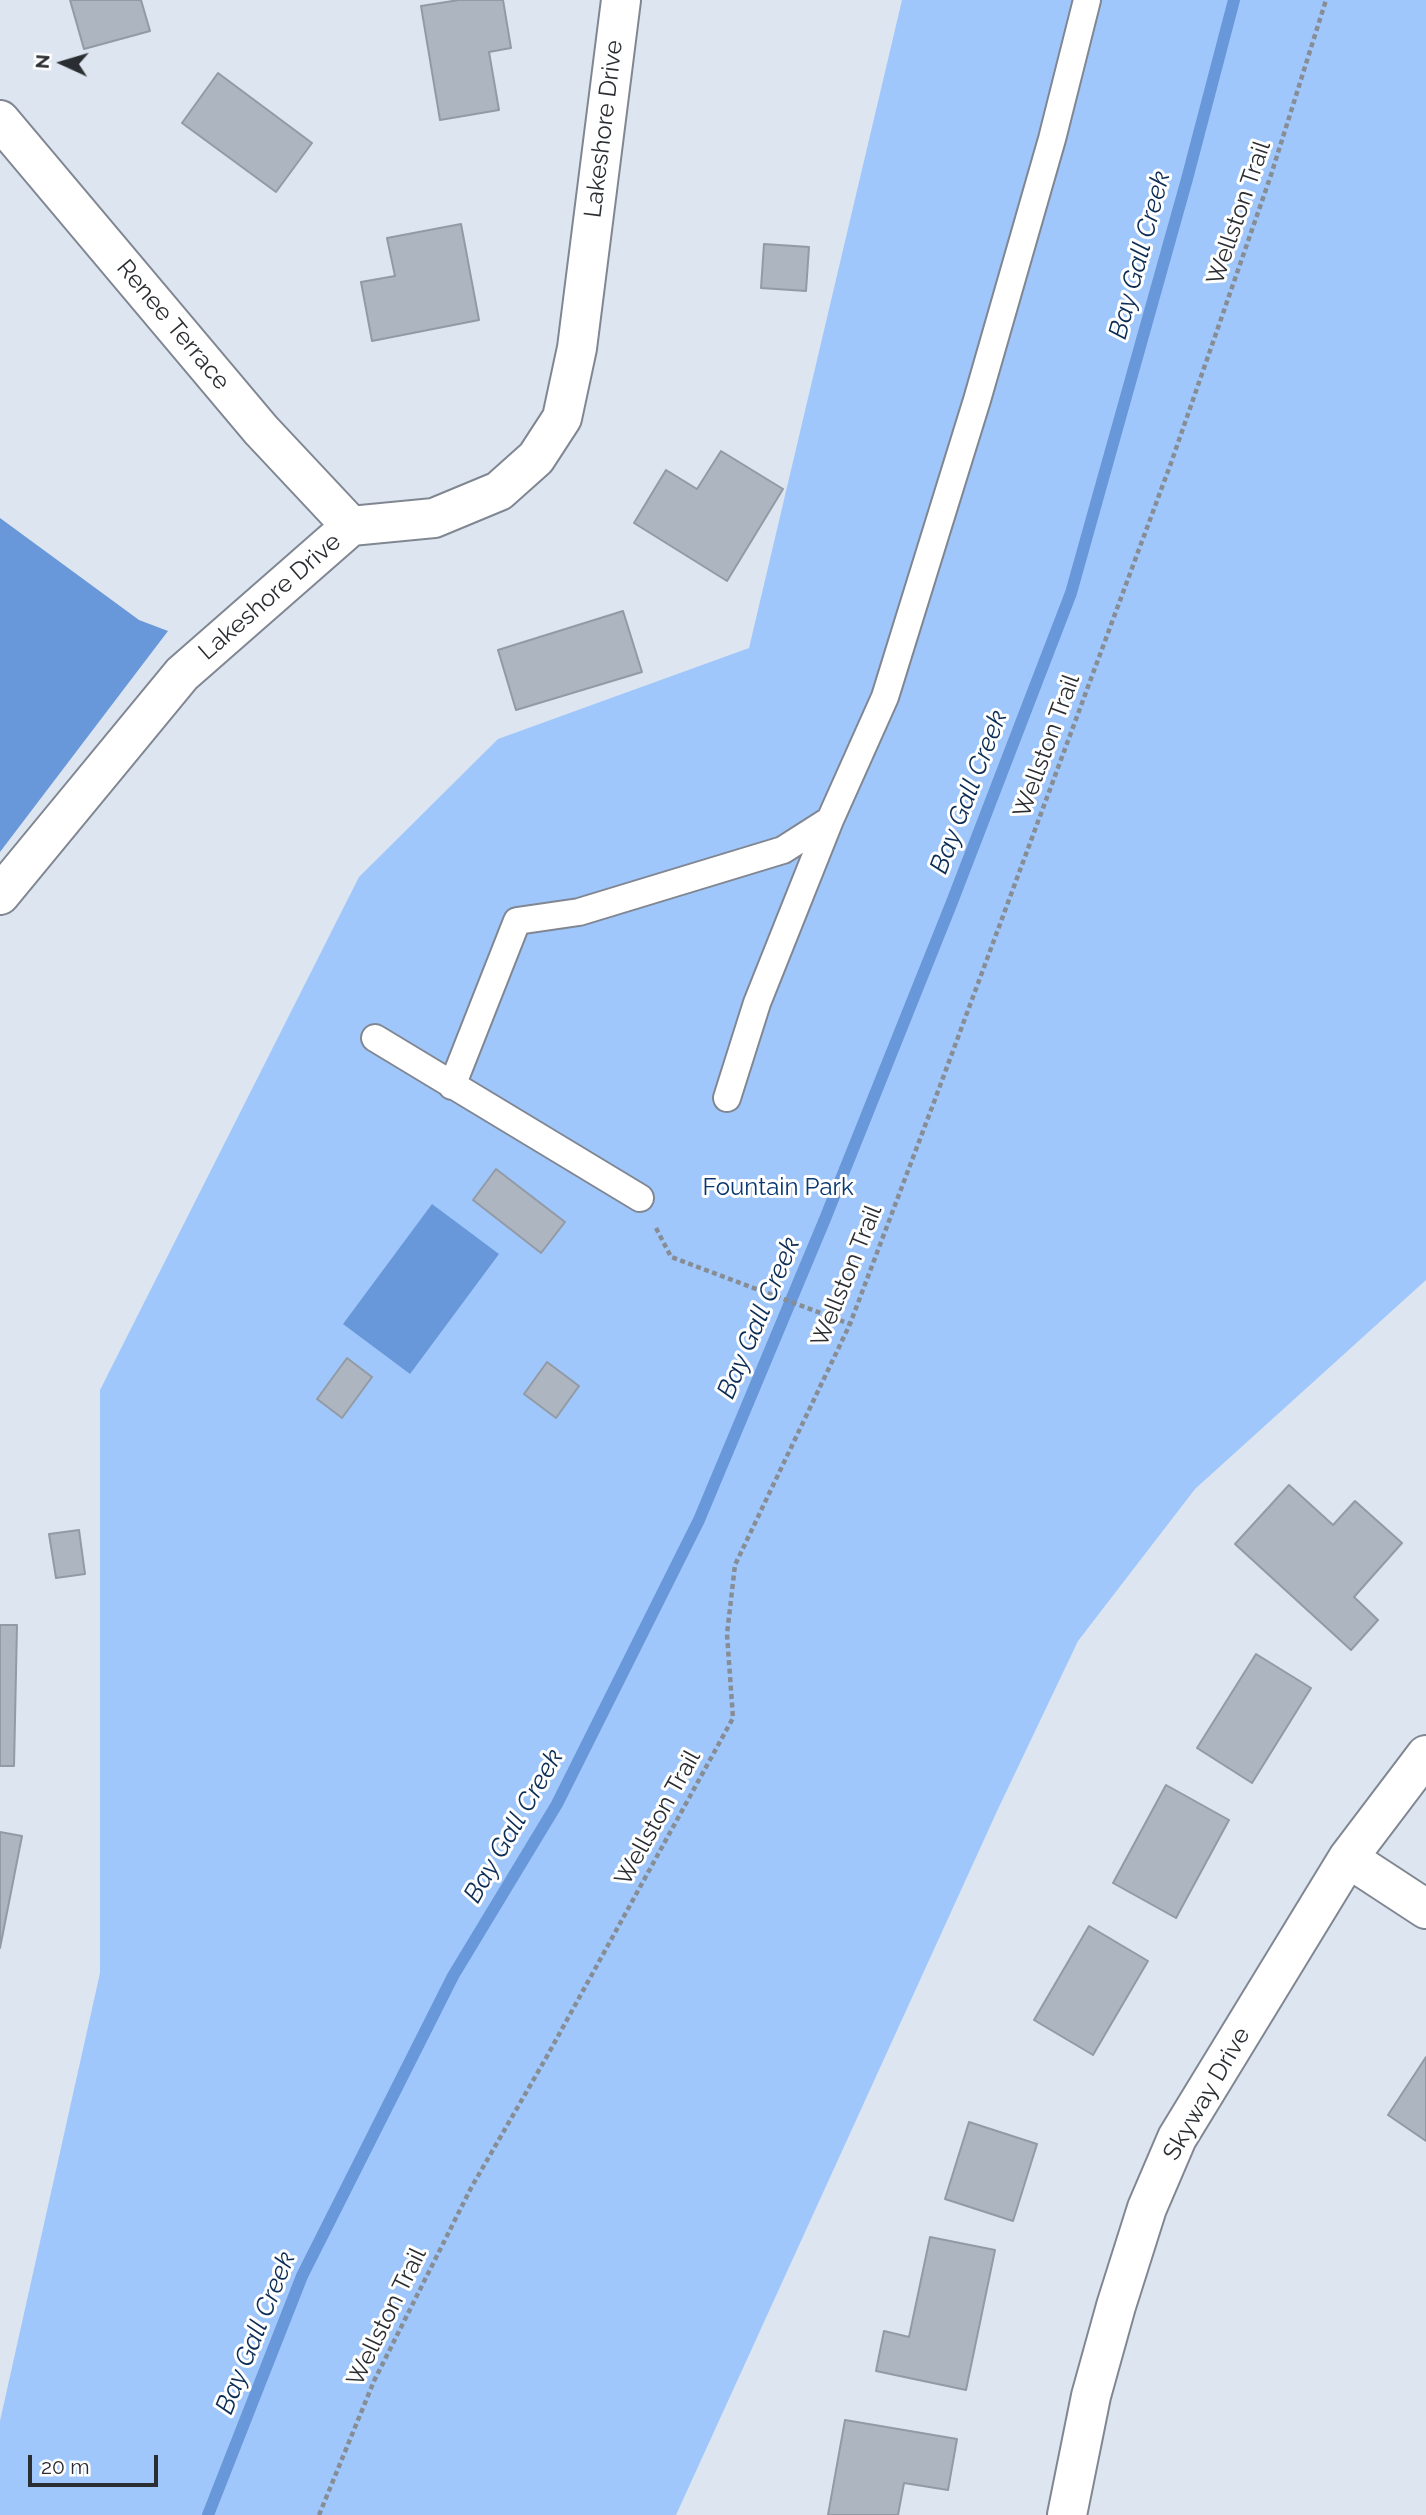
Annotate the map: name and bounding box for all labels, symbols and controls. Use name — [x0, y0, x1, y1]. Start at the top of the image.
north arrow — [28, 28, 98, 98]
street label: Lakeshore Drive — [579, 39, 629, 219]
text: N — [31, 54, 54, 70]
street label: Wellston Trail — [1201, 137, 1277, 289]
water label: Bay Gall Creek — [1103, 168, 1177, 342]
street label: Renee Terrace — [110, 254, 236, 396]
street label: Lakeshore Drive — [193, 528, 347, 666]
street label: Wellston Trail — [1008, 671, 1086, 821]
water label: Bay Gall Creek — [924, 706, 1014, 878]
park label: Fountain Park — [702, 1174, 854, 1202]
street label: Wellston Trail — [806, 1201, 888, 1351]
water label: Bay Gall Creek — [711, 1233, 807, 1403]
water label: Bay Gall Creek — [457, 1744, 571, 1908]
street label: Wellston Trail — [609, 1745, 707, 1891]
street label: Skyway Drive — [1157, 2022, 1257, 2166]
street label: Wellston Trail — [341, 2243, 433, 2391]
water label: Bay Gall Creek — [209, 2247, 303, 2419]
scale bar — [32, 2442, 161, 2486]
text: 20 m — [41, 2454, 89, 2479]

